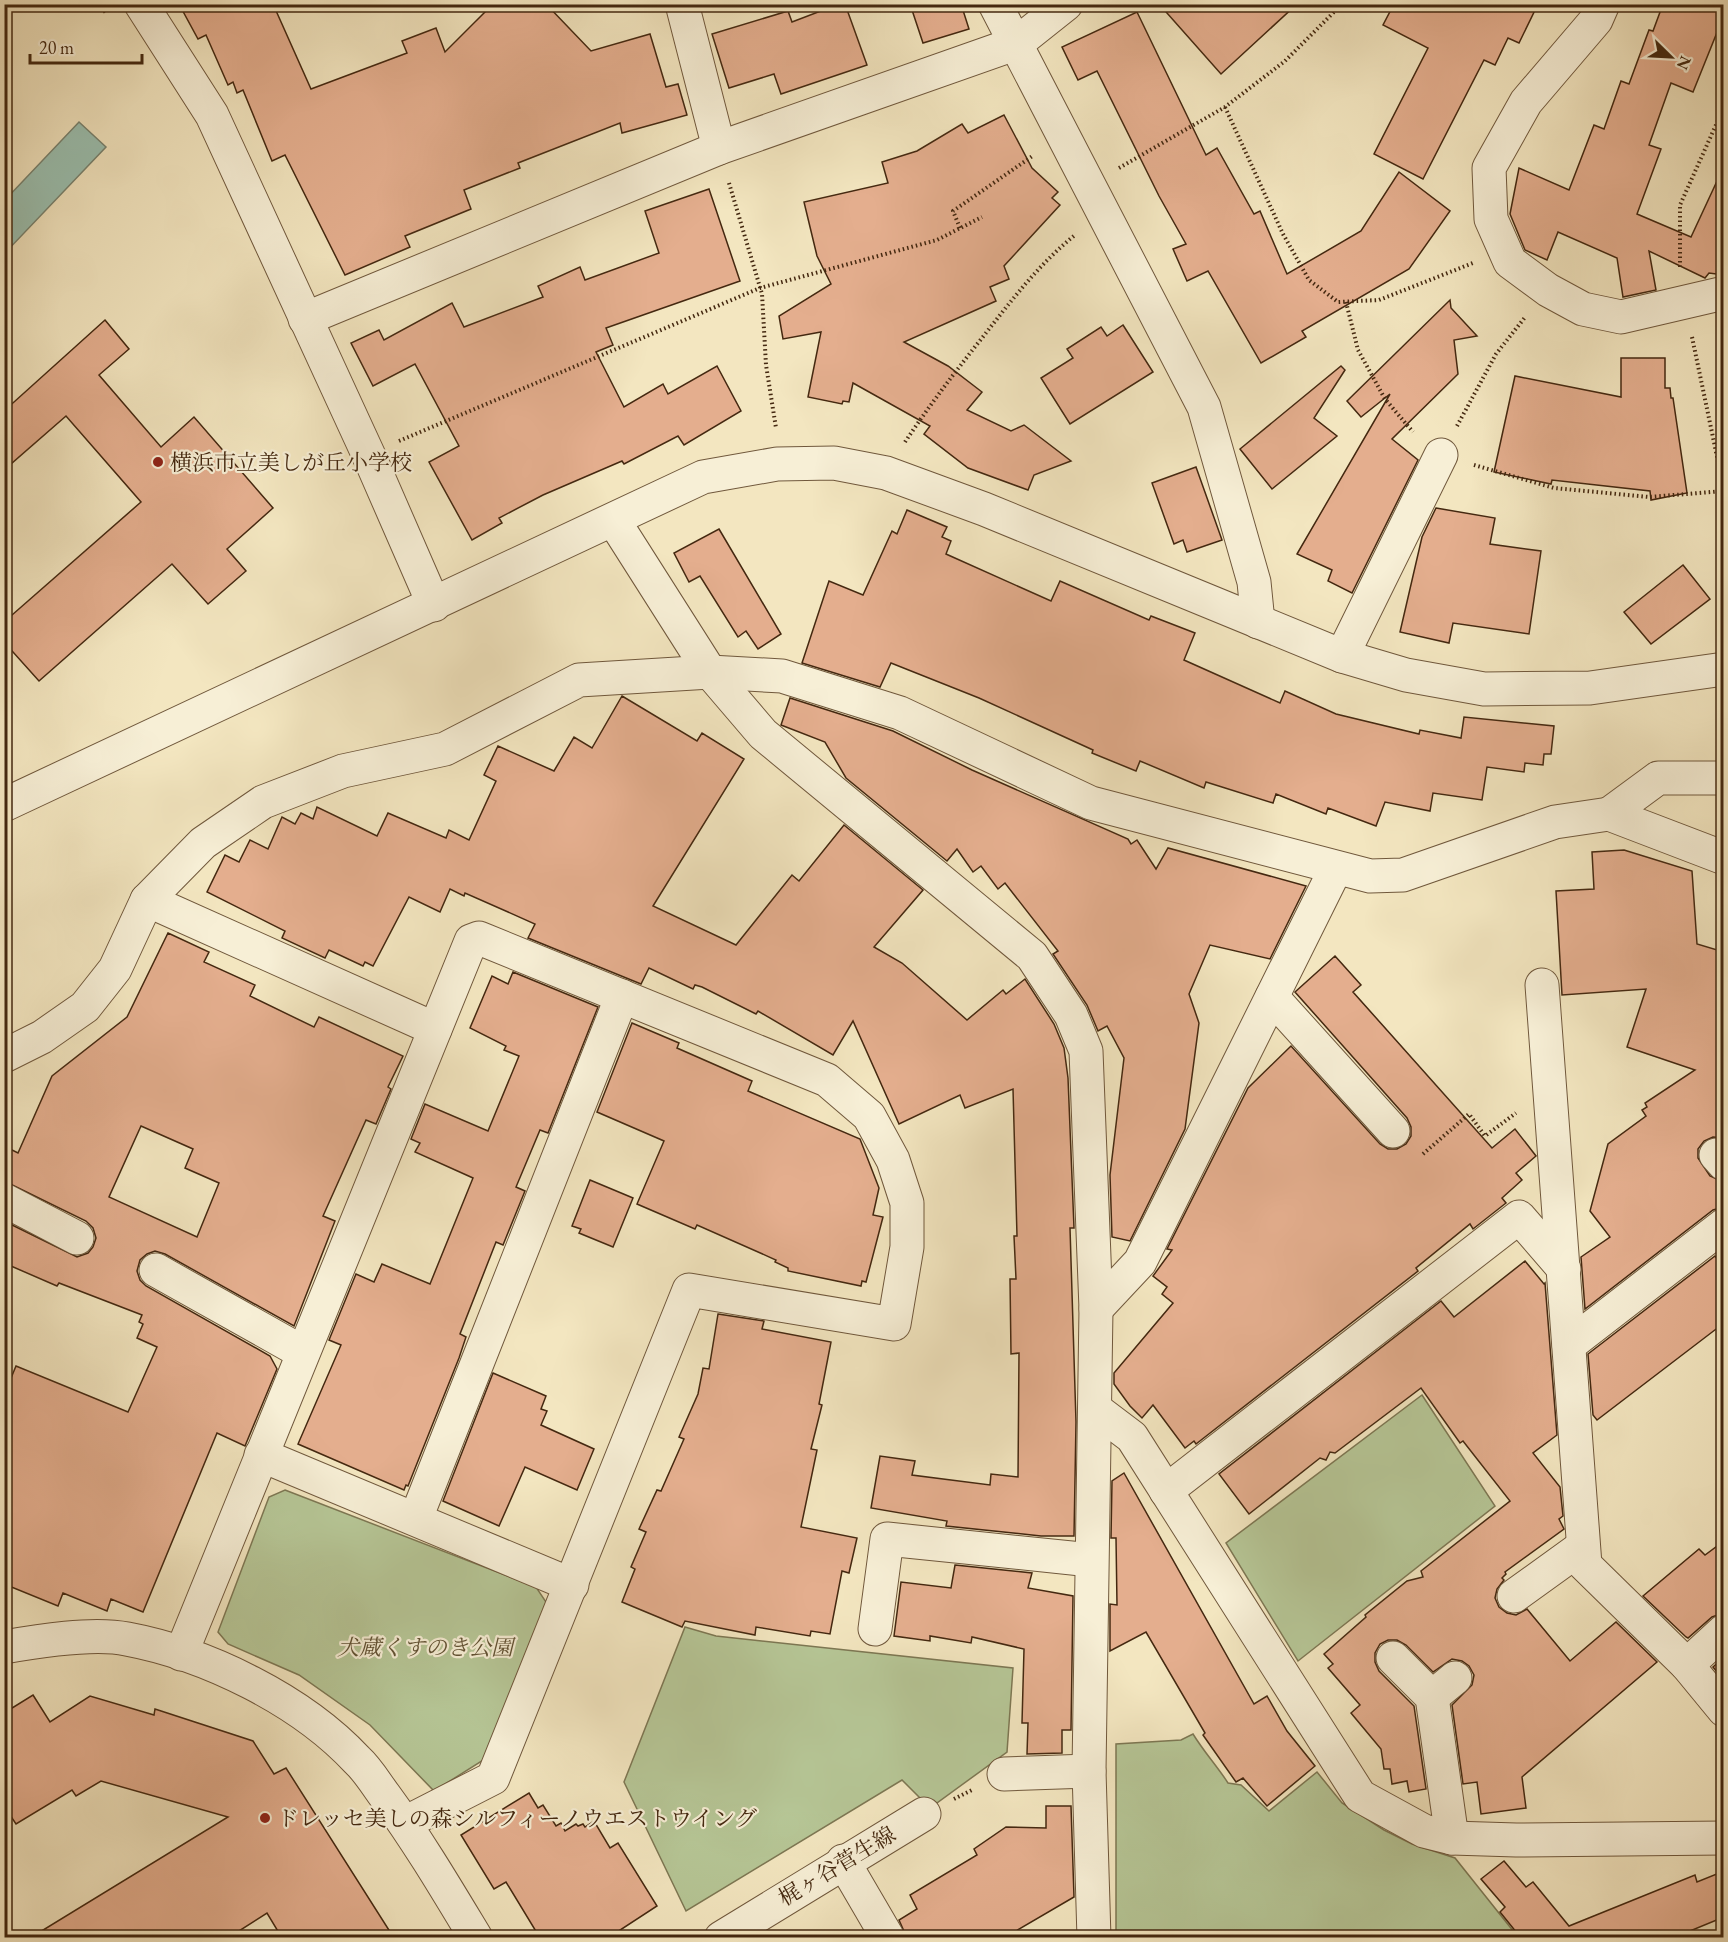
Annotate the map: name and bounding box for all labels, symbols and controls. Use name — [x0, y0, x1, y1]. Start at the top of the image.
scale bar — [30, 27, 142, 65]
north arrow — [1641, 27, 1701, 87]
text: 20 m — [39, 36, 74, 59]
text: N — [1672, 53, 1696, 73]
place label: 横浜市立美しが丘小学校 — [170, 448, 412, 477]
marker: 横浜市立美しが丘小学校 — [151, 455, 165, 469]
park label: 犬蔵くすのき公園 — [337, 1633, 516, 1662]
place label: ドレッセ美しの森シルフィーノウエストウイング — [277, 1804, 757, 1833]
marker: ドレッセ美しの森シルフィーノウエストウイング — [258, 1811, 272, 1825]
street label: 梶ヶ谷菅生線 — [773, 1820, 901, 1912]

